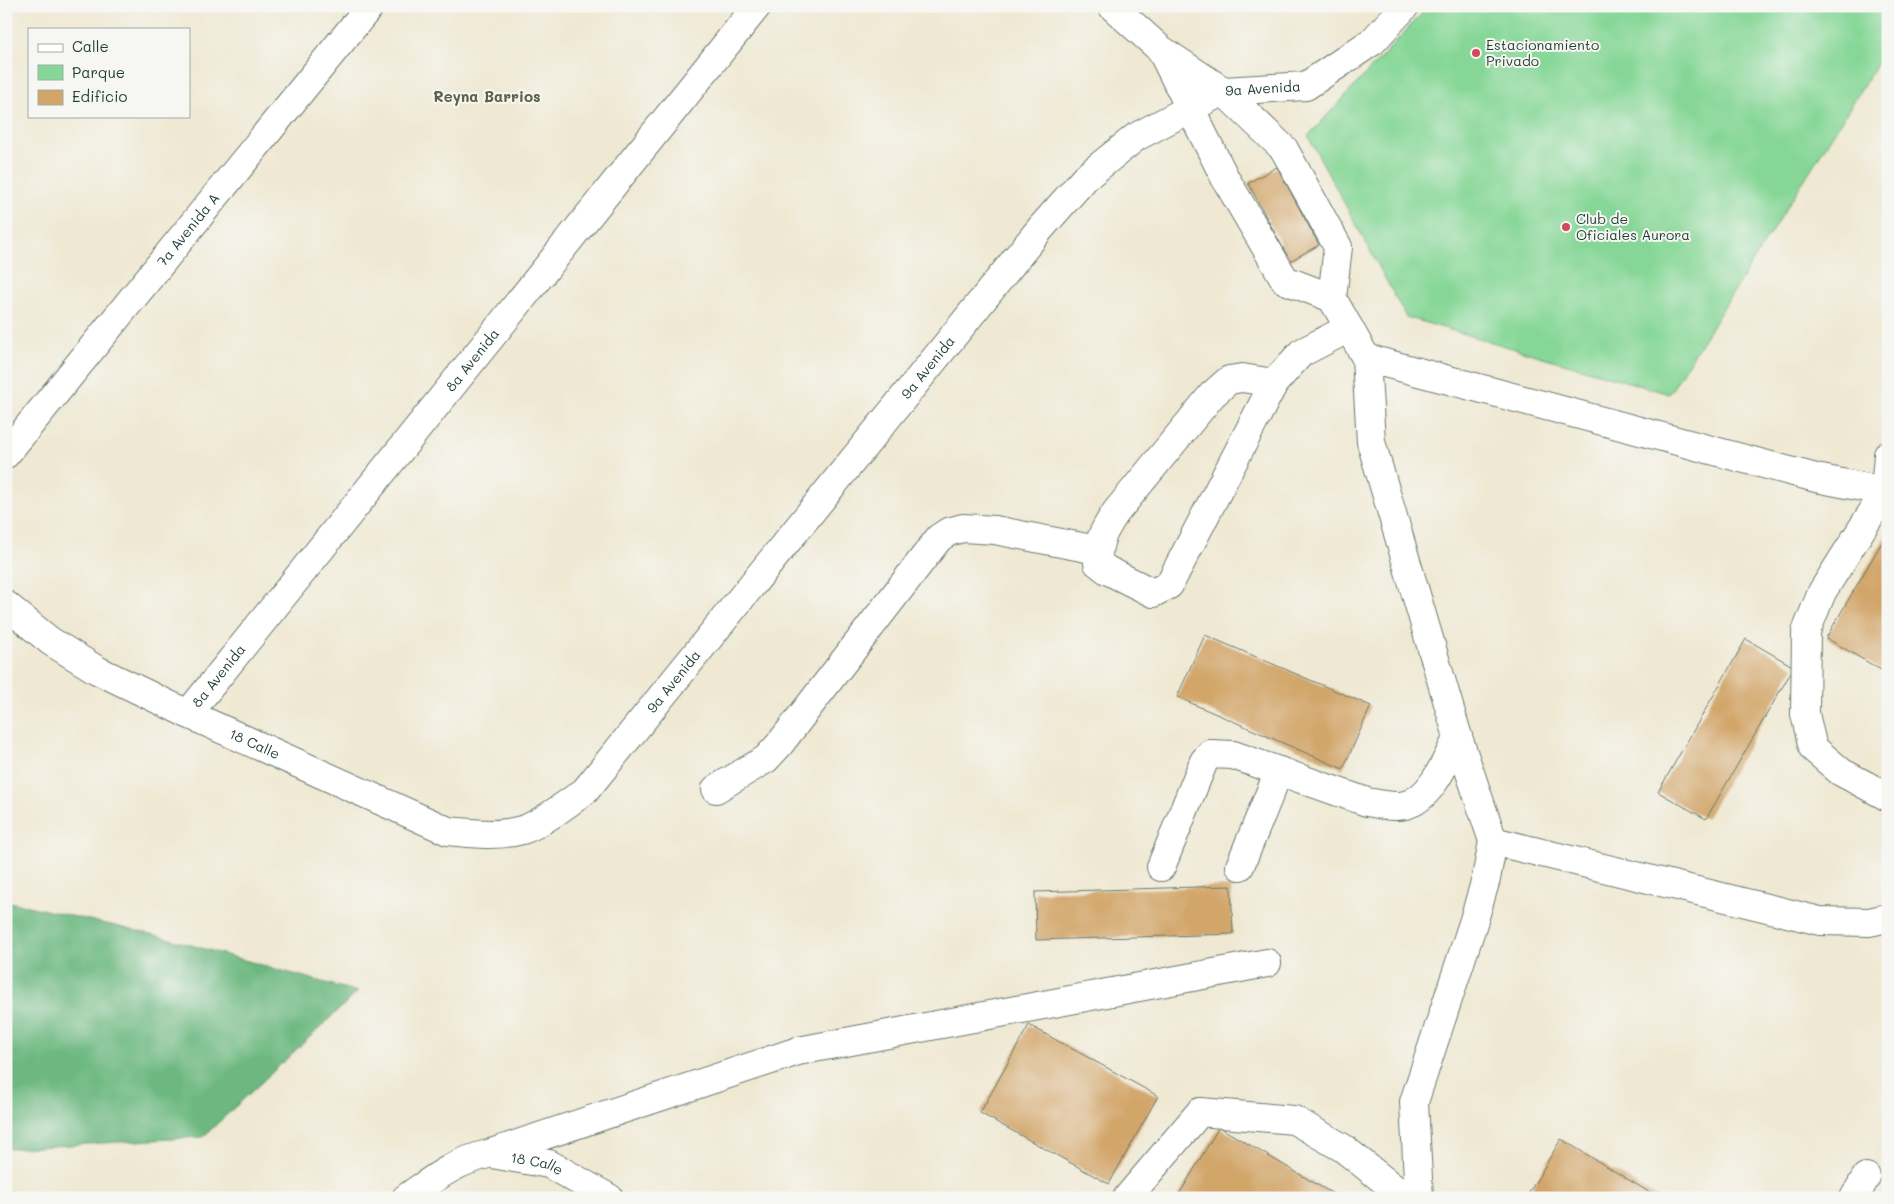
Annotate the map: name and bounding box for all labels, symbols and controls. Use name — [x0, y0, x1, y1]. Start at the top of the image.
legend — [28, 28, 190, 118]
place label: Estacionamiento Privado — [1486, 35, 1599, 70]
text: Calle — [72, 36, 109, 56]
marker: Estacionamiento Privado — [1470, 47, 1482, 59]
text: Parque — [72, 62, 125, 82]
street label: 9a Avenida — [1225, 76, 1301, 100]
text: Edificio — [72, 86, 128, 106]
district label: Reyna Barrios — [433, 86, 541, 106]
street label: 7a Avenida A — [152, 189, 223, 270]
place label: Club de Oficiales Aurora — [1576, 209, 1690, 244]
marker: Club de Oficiales Aurora — [1560, 221, 1572, 233]
street label: 8a Avenida — [441, 324, 503, 395]
street label: 9a Avenida — [896, 332, 959, 403]
street label: 8a Avenida — [187, 640, 249, 711]
street label: 9a Avenida — [642, 646, 704, 717]
street label: 18 Calle — [226, 724, 283, 763]
street label: 18 Calle — [509, 1147, 567, 1179]

